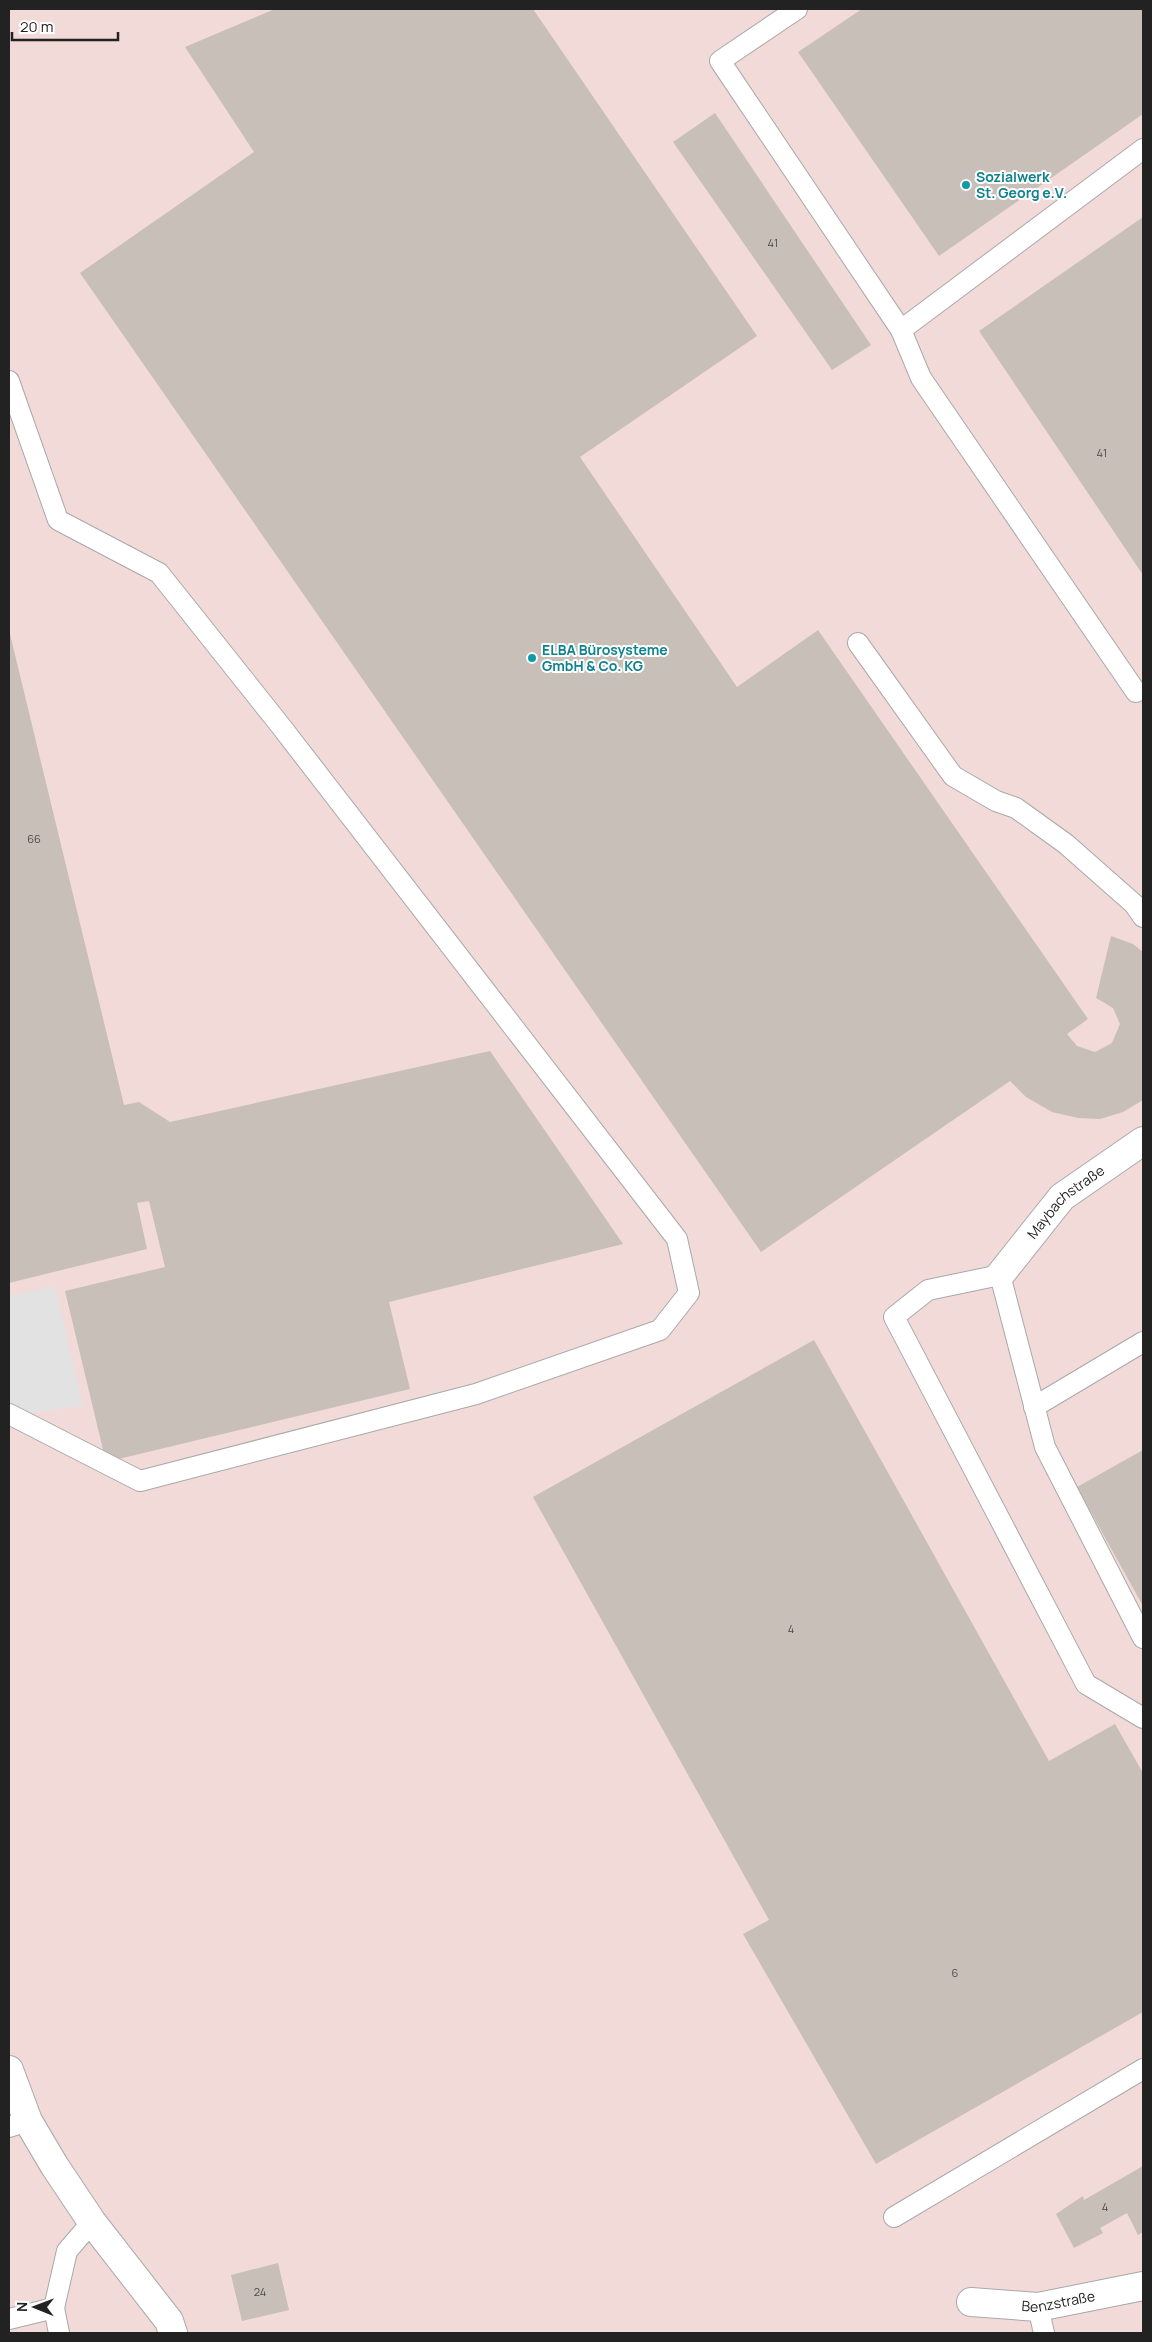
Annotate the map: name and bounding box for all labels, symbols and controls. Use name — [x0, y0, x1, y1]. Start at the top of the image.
scale bar — [12, 10, 119, 42]
text: 20 m — [20, 16, 53, 37]
place label: Sozialwerk St. Georg e.V. — [976, 167, 1067, 202]
marker: Sozialwerk St. Georg e.V. — [960, 179, 972, 191]
house number: 41 — [768, 235, 778, 250]
house number: 41 — [1097, 445, 1107, 460]
place label: ELBA Bürosysteme GmbH & Co. KG — [542, 640, 668, 675]
marker: ELBA Bürosysteme GmbH & Co. KG — [526, 652, 538, 664]
house number: 66 — [27, 831, 41, 846]
street label: Maybachstraße — [1022, 1160, 1108, 1243]
house number: 4 — [788, 1621, 794, 1636]
house number: 6 — [952, 1965, 959, 1980]
house number: 4 — [1102, 2199, 1108, 2214]
north arrow — [10, 2282, 60, 2332]
house number: 24 — [254, 2284, 266, 2299]
street label: Benzstraße — [1021, 2286, 1097, 2316]
text: N — [12, 2302, 31, 2312]

